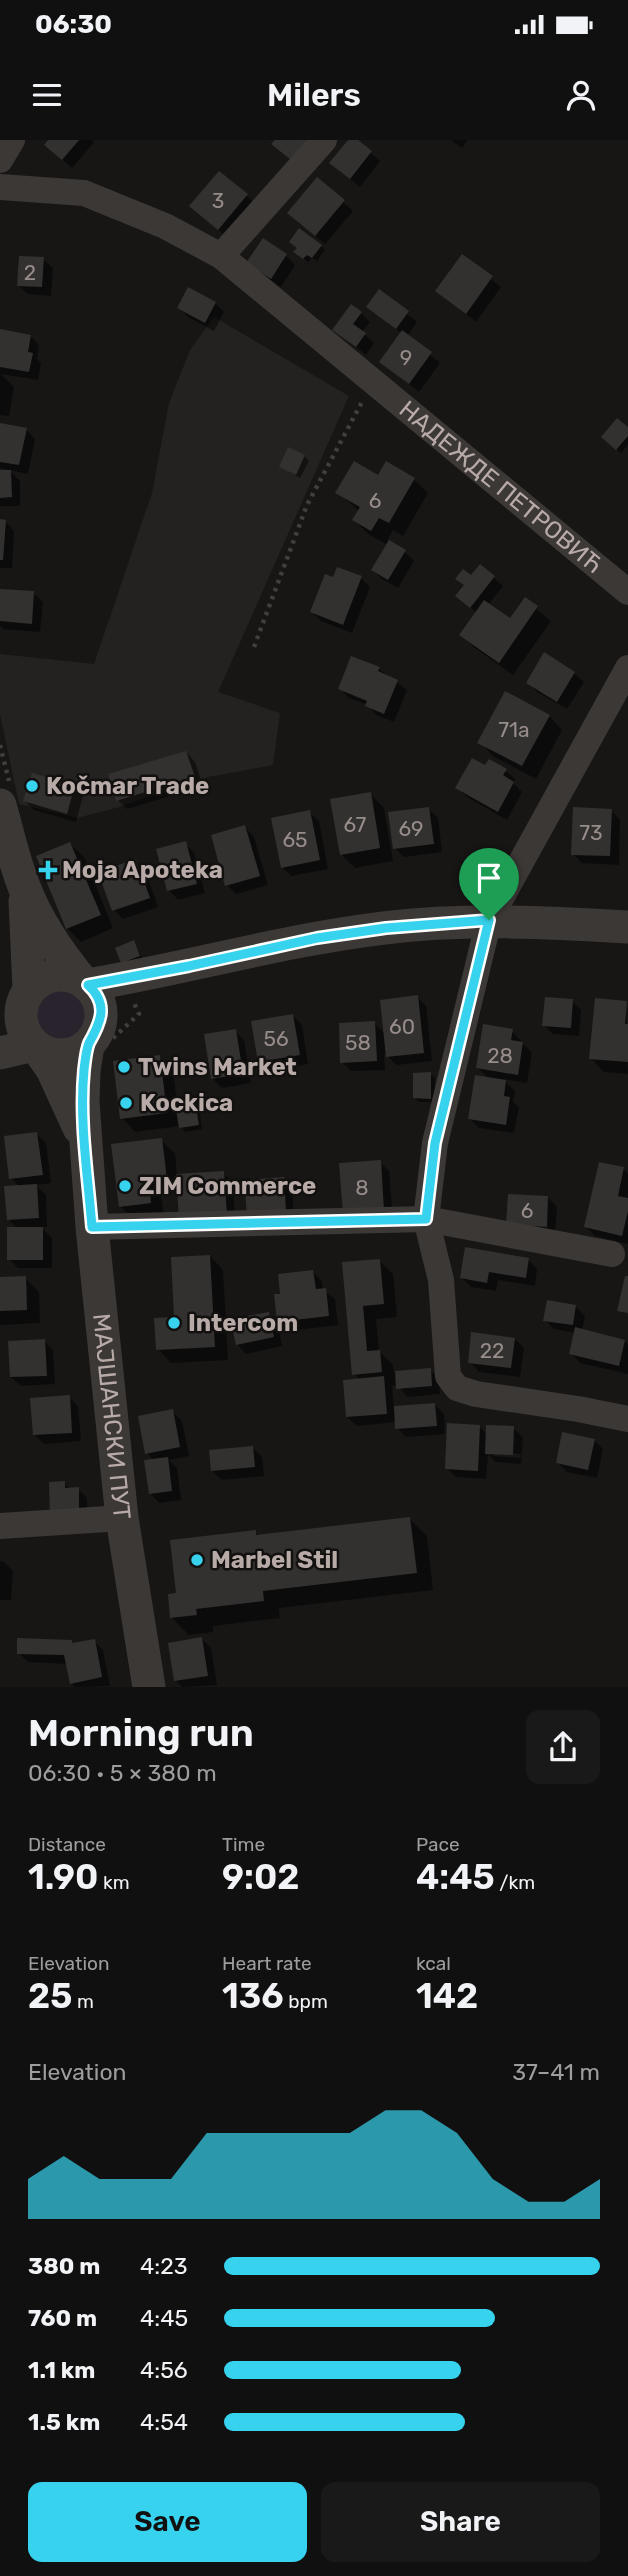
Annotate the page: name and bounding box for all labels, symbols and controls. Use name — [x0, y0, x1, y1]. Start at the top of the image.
text: 06:30 — [35, 9, 112, 40]
icon: menu — [28, 76, 66, 114]
text: Milers — [267, 76, 361, 114]
icon: person — [562, 76, 600, 114]
house number: 3 — [212, 188, 224, 213]
house number: 2 — [24, 260, 36, 285]
house number: 9 — [400, 345, 412, 370]
street label: НАДЕЖДЕ ПЕТРОВИЋ — [394, 395, 608, 579]
house number: 6 — [369, 488, 381, 513]
house number: 71a — [498, 717, 530, 742]
place label: Kočmar Trade — [46, 772, 209, 800]
marker: Kočmar Trade — [24, 778, 40, 794]
house number: 67 — [344, 812, 367, 837]
house number: 69 — [398, 816, 424, 841]
house number: 73 — [579, 820, 603, 845]
house number: 65 — [282, 827, 308, 852]
pin — [459, 848, 519, 920]
place label: Moja Apoteka — [62, 856, 223, 884]
icon: arrive — [470, 859, 508, 897]
marker: Moja Apoteka — [40, 862, 56, 878]
house number: 60 — [389, 1014, 415, 1039]
house number: 56 — [263, 1026, 289, 1051]
house number: 58 — [345, 1030, 371, 1055]
house number: 28 — [487, 1043, 513, 1068]
place label: Twins Market — [138, 1053, 297, 1081]
marker: Twins Market — [116, 1059, 132, 1075]
place label: Kockica — [140, 1089, 233, 1117]
marker: Kockica — [118, 1095, 134, 1111]
place label: ZIM Commerce — [139, 1172, 316, 1200]
house number: 8 — [355, 1175, 369, 1200]
marker: ZIM Commerce — [117, 1178, 133, 1194]
house number: 6 — [521, 1198, 533, 1223]
place label: Intercom — [188, 1309, 298, 1337]
street label: МАЈШАНСКИ ПУТ — [87, 1312, 136, 1521]
marker: Intercom — [166, 1315, 182, 1331]
house number: 22 — [480, 1338, 504, 1363]
place label: Marbel Stil — [211, 1546, 338, 1574]
marker: Marbel Stil — [189, 1552, 205, 1568]
text: Morning run — [28, 1710, 254, 1756]
button: share — [526, 1710, 600, 1784]
text: 06:30 · 5 × 380 m — [28, 1759, 217, 1787]
text: Distance — [28, 1833, 106, 1856]
text: Time — [222, 1833, 265, 1856]
text: Pace — [416, 1833, 460, 1856]
text: 1.90 — [28, 1856, 98, 1898]
text: 9:02 — [222, 1856, 300, 1898]
text: 4:45 — [416, 1856, 495, 1898]
text: km — [98, 1871, 130, 1894]
text: /km — [495, 1871, 535, 1894]
text: Elevation — [28, 1952, 109, 1975]
text: Heart rate — [222, 1952, 312, 1975]
text: kcal — [416, 1952, 451, 1975]
text: 25 — [28, 1975, 72, 2017]
text: 136 — [222, 1975, 284, 2017]
text: 142 — [416, 1975, 478, 2017]
text: m — [72, 1990, 94, 2013]
text: bpm — [284, 1990, 328, 2013]
text: Elevation — [28, 2058, 127, 2086]
text: 37–41 m — [512, 2058, 600, 2086]
text: 380 m — [28, 2252, 100, 2280]
text: 4:23 — [140, 2252, 188, 2280]
text: 760 m — [28, 2304, 97, 2332]
text: 4:45 — [140, 2304, 188, 2332]
text: 1.1 km — [28, 2356, 95, 2384]
text: 4:56 — [140, 2356, 188, 2384]
text: 1.5 km — [28, 2408, 100, 2436]
text: 4:54 — [140, 2408, 188, 2436]
button: Save — [28, 2482, 307, 2562]
button: Share — [321, 2482, 600, 2562]

